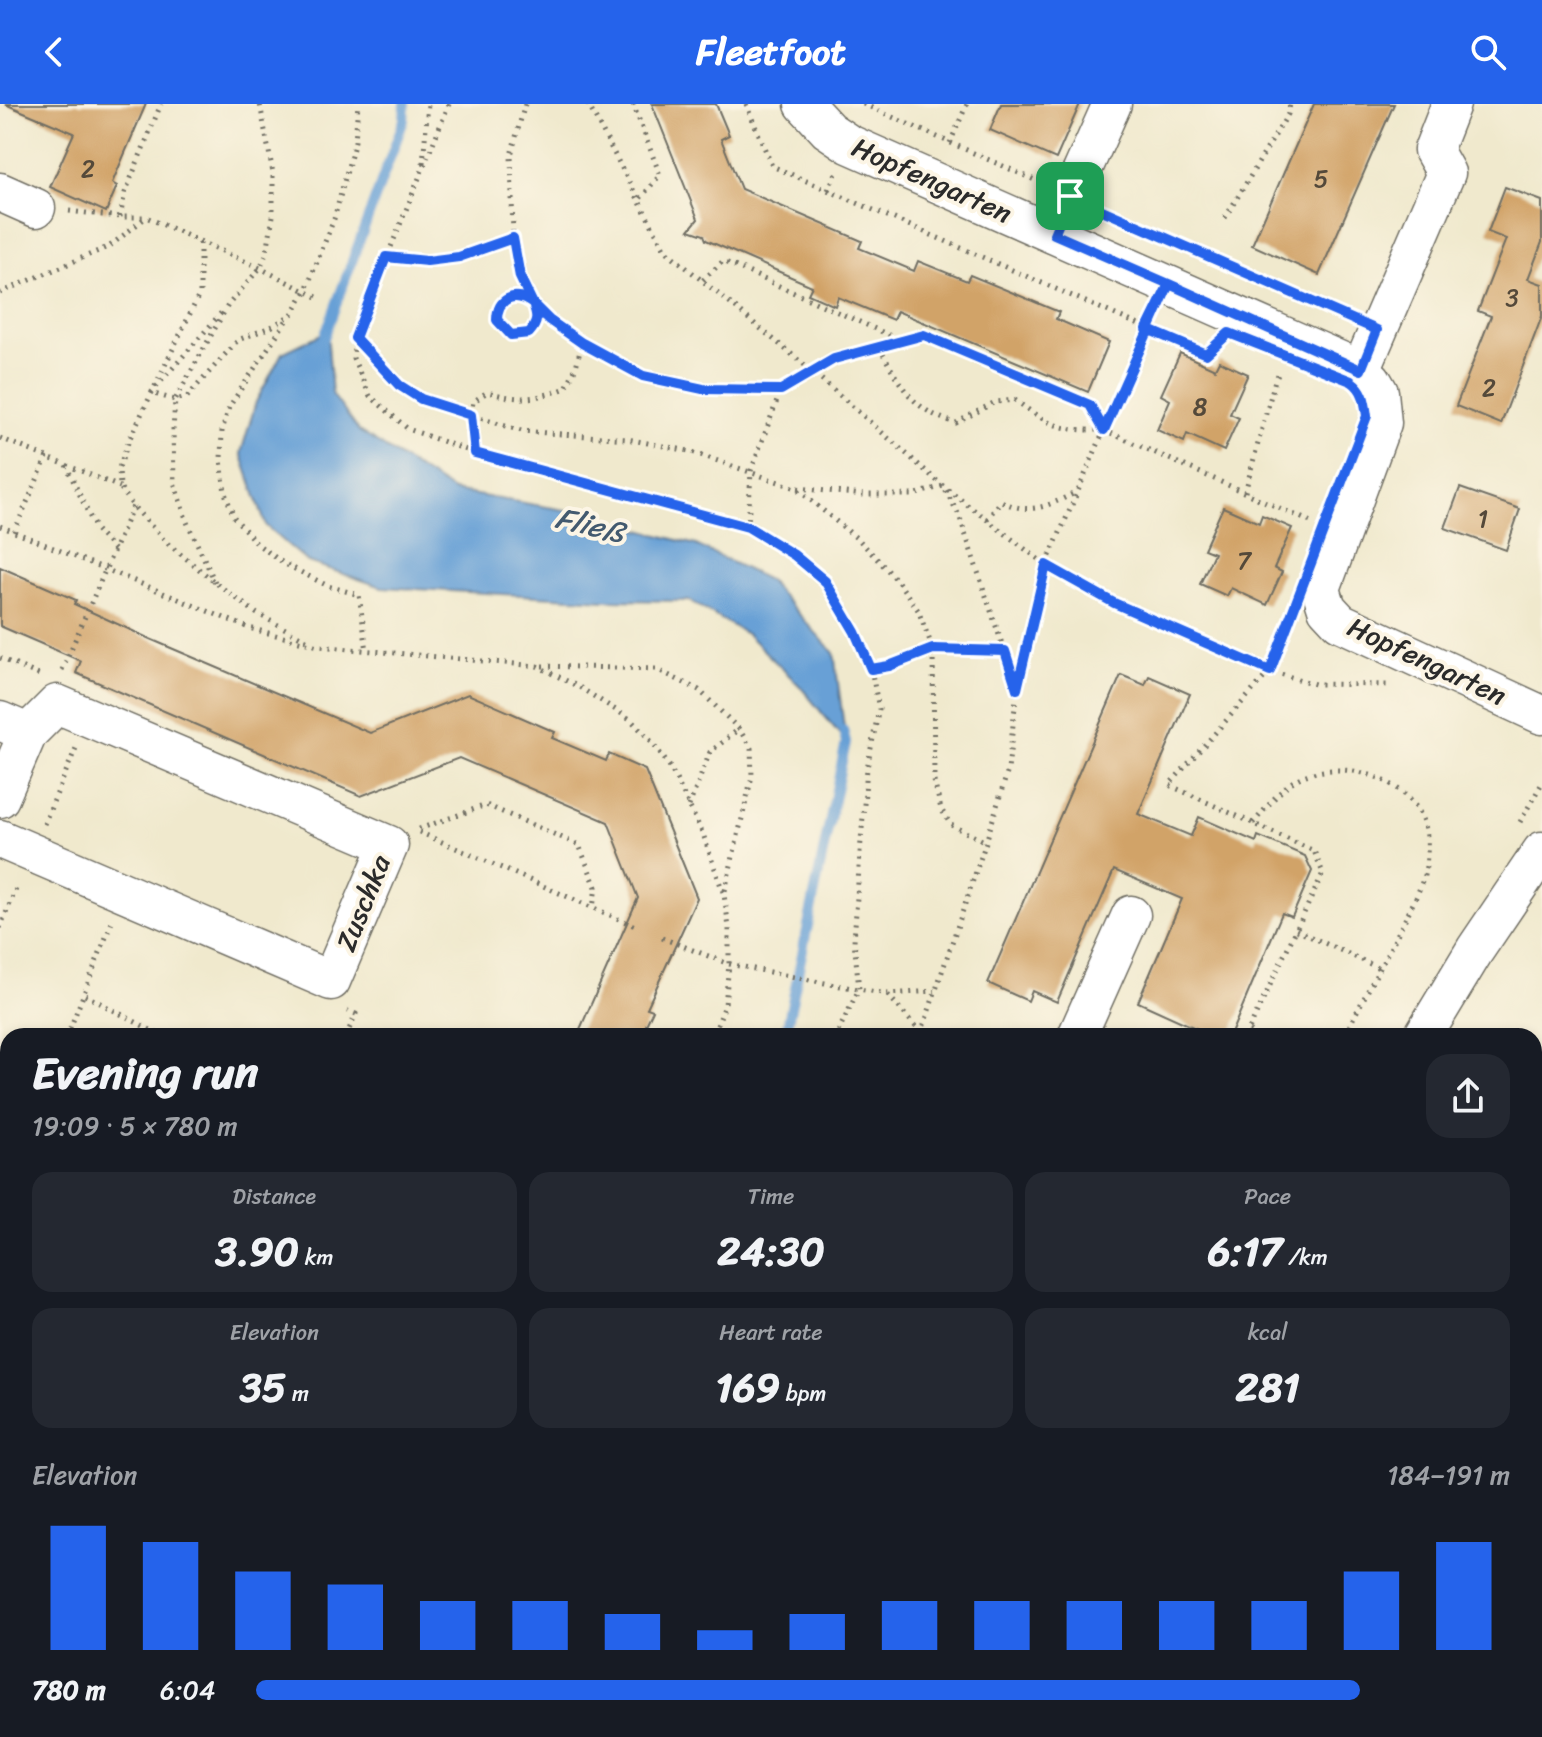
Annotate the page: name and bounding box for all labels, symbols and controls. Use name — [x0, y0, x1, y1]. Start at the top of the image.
text: Fleetfoot — [696, 20, 846, 84]
icon: back — [32, 30, 76, 74]
icon: search — [1466, 30, 1510, 74]
street label: Hopfengarten — [844, 123, 1020, 237]
house number: 2 — [81, 148, 95, 190]
house number: 5 — [1314, 158, 1328, 200]
pin — [1036, 162, 1104, 230]
icon: arrive — [1048, 174, 1092, 218]
house number: 3 — [1505, 277, 1519, 319]
house number: 2 — [1482, 367, 1496, 409]
house number: 8 — [1193, 386, 1207, 428]
water label: Fließ — [550, 491, 633, 560]
house number: 1 — [1478, 498, 1488, 540]
house number: 7 — [1237, 540, 1252, 582]
street label: Hopfengarten — [1339, 603, 1515, 719]
street label: Zuschka — [321, 846, 405, 959]
text: Evening run — [32, 1034, 258, 1112]
button: share — [1426, 1054, 1510, 1138]
text: 19:09 · 5 × 780 m — [32, 1103, 237, 1149]
text: Distance — [233, 1177, 316, 1216]
text: Time — [748, 1177, 794, 1216]
text: Pace — [1244, 1177, 1291, 1216]
text: 3.90 — [215, 1216, 299, 1287]
text: 24:30 — [717, 1216, 825, 1287]
text: 6:17 — [1208, 1216, 1282, 1287]
text: km — [299, 1238, 333, 1277]
text: /km — [1282, 1238, 1328, 1277]
text: Elevation — [230, 1313, 319, 1352]
text: Heart rate — [719, 1313, 823, 1352]
text: kcal — [1248, 1313, 1288, 1352]
text: 35 — [240, 1352, 286, 1423]
text: 169 — [716, 1352, 780, 1423]
text: 281 — [1235, 1352, 1300, 1423]
text: m — [286, 1374, 309, 1413]
text: bpm — [780, 1374, 826, 1413]
text: Elevation — [32, 1452, 137, 1498]
text: 184–191 m — [1387, 1452, 1510, 1498]
text: 780 m — [32, 1667, 106, 1713]
text: 6:04 — [160, 1667, 215, 1713]

